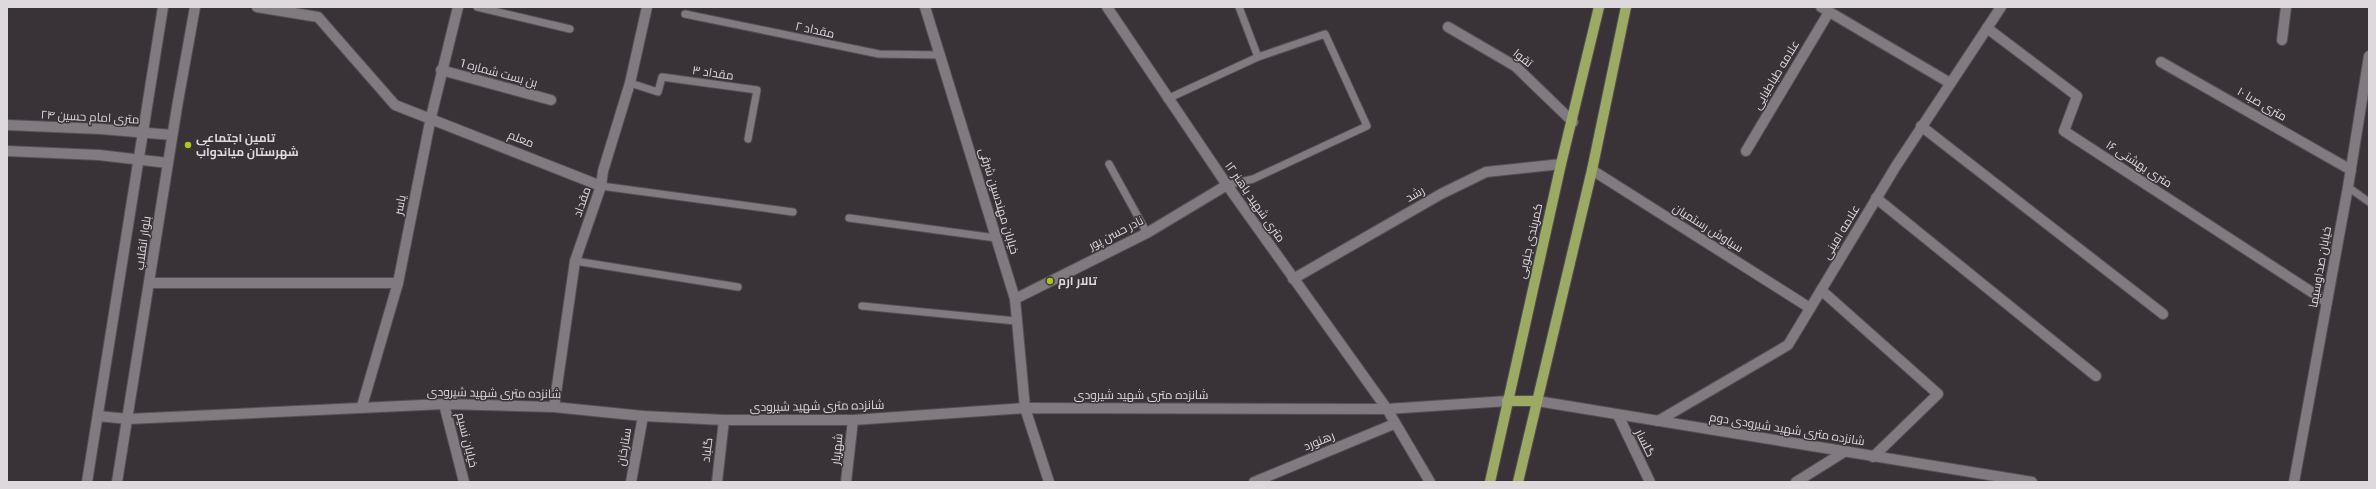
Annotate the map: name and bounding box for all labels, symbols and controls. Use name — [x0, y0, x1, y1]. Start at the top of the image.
street label: مقداد ۲ — [794, 18, 836, 40]
street label: علامه طباطبایی — [1749, 37, 1802, 112]
street label: تقوا — [1510, 45, 1537, 70]
street label: بن بست شماره 1 — [459, 55, 539, 90]
street label: مقداد ۳ — [692, 62, 735, 82]
street label: ۱۰ متری صبا — [2235, 83, 2290, 124]
street label: ۲۴ متری امام حسین — [40, 106, 140, 128]
street label: معلم — [506, 127, 536, 151]
place label: تامین اجتماعی شهرستان میاندوآب — [196, 130, 299, 160]
street label: ۱۶ متری بهشتی — [2103, 137, 2175, 191]
marker: تامین اجتماعی شهرستان میاندوآب — [183, 140, 193, 150]
street label: خیابان مهندسین شرقی — [976, 146, 1023, 256]
street label: ۱۲ متری شهید باهنر — [1222, 159, 1289, 245]
street label: رشد — [1403, 182, 1427, 205]
street label: مقداد — [569, 185, 593, 219]
street label: یاسر — [390, 193, 409, 217]
street label: سیاوش رستمیان — [1670, 200, 1746, 255]
street label: کمربندی جنوبی — [1514, 202, 1545, 280]
street label: علامه امینی — [1818, 202, 1863, 262]
street label: نادر حسن پور — [1085, 212, 1147, 255]
street label: بلوار انقلاب — [131, 215, 154, 271]
street label: خیابان صداوسیما — [2305, 225, 2334, 309]
place label: تالار ارم — [1058, 273, 1097, 289]
marker: تالار ارم — [1045, 276, 1055, 286]
street label: شانزده متری شهید شیرودی — [427, 384, 562, 401]
street label: شانزده متری شهید شیرودی — [1074, 387, 1208, 402]
street label: شانزده متری شهید شیرودی — [750, 397, 884, 414]
street label: شانزده متری شهید شیرودی دوم — [1708, 409, 1866, 449]
street label: خیابان نسیم — [452, 411, 482, 469]
street label: گلسار — [1632, 426, 1659, 459]
street label: ستارخان — [613, 427, 634, 467]
street label: رهنورد — [1301, 428, 1337, 454]
street label: شهریار — [827, 433, 846, 466]
street label: گلباد — [698, 437, 715, 463]

